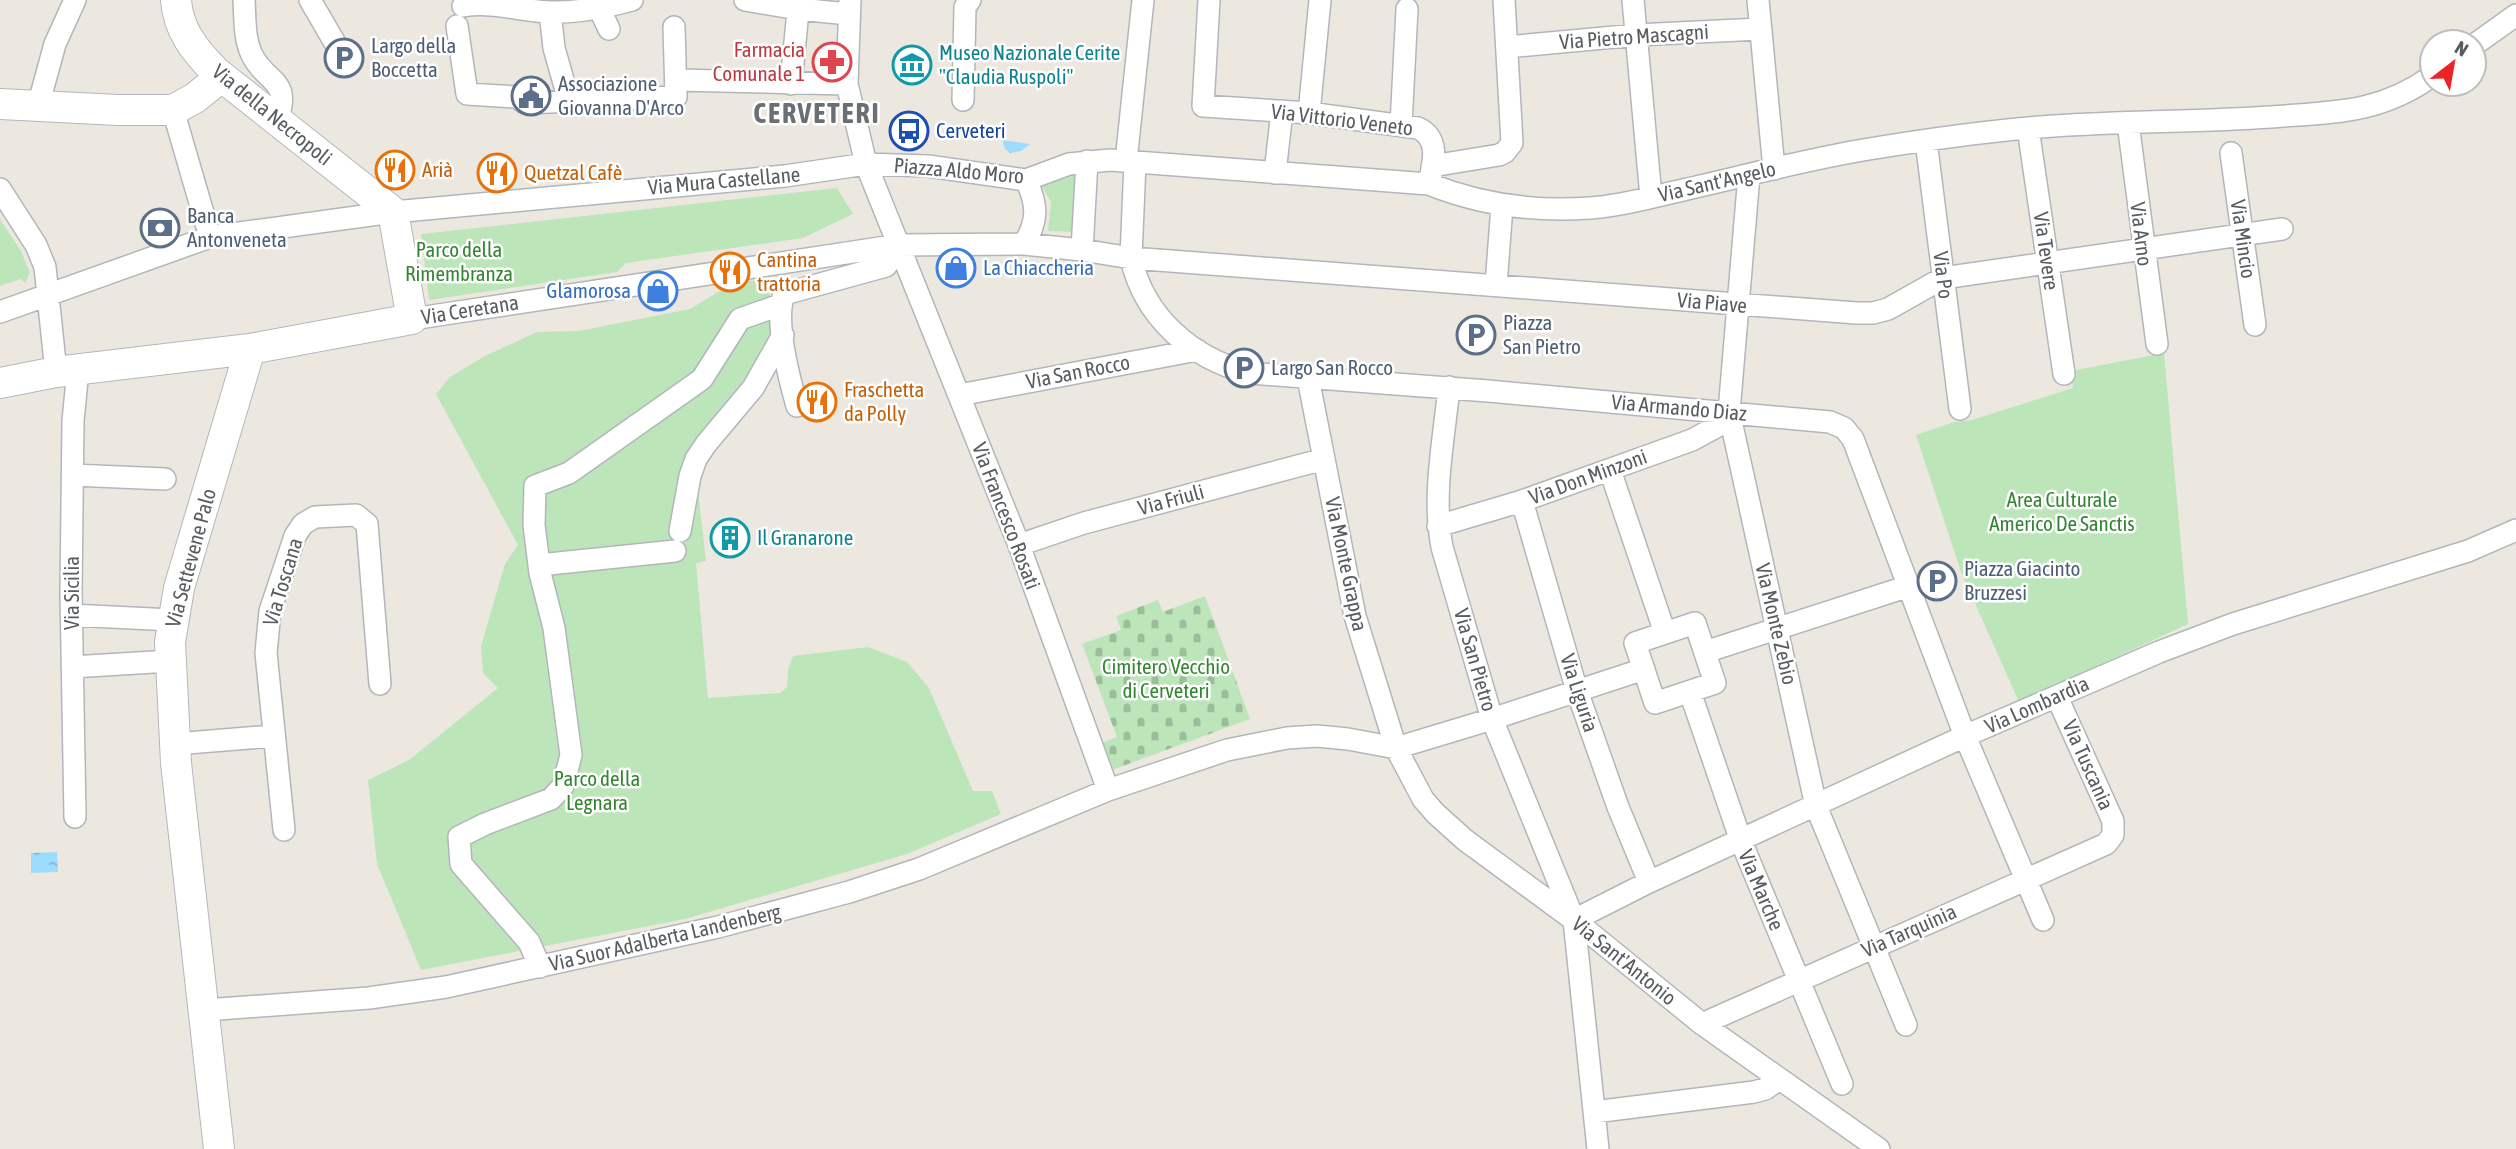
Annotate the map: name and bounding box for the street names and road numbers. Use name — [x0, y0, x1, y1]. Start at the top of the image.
street label: Via Pietro Mascagni — [1558, 19, 1709, 53]
street label: Via della Necropoli — [208, 59, 337, 170]
street label: Via Vittorio Veneto — [1270, 98, 1415, 140]
street label: Piazza Aldo Moro — [893, 152, 1025, 188]
street label: Via Sant'Angelo — [1656, 156, 1778, 206]
street label: Via Mura Castellane — [647, 161, 801, 199]
street label: Via Mincio — [2227, 198, 2261, 280]
street label: Via Arno — [2126, 200, 2158, 267]
street label: Via Tevere — [2030, 210, 2064, 292]
street label: Via Po — [1929, 250, 1959, 300]
street label: Via Piave — [1676, 287, 1748, 317]
street label: Via Ceretana — [419, 289, 520, 329]
street label: Via San Rocco — [1024, 349, 1132, 393]
street label: Via Armando Diaz — [1610, 389, 1748, 425]
street label: Via Francesco Rosati — [968, 439, 1046, 592]
street label: Via Don Minzoni — [1525, 444, 1650, 509]
street label: Via Friuli — [1135, 479, 1206, 519]
street label: Via Settevene Palo — [160, 486, 220, 630]
street label: Via Monte Grappa — [1321, 495, 1373, 633]
street label: Via Toscana — [257, 535, 307, 628]
street label: Via Sicilia — [59, 556, 83, 630]
street label: Via Monte Zebio — [1751, 561, 1803, 687]
street label: Via San Pietro — [1450, 606, 1502, 714]
street label: Via Liguria — [1556, 651, 1604, 735]
street label: Via Lombardia — [1981, 670, 2092, 738]
street label: Via Tuscania — [2058, 716, 2119, 813]
street label: Via Marche — [1734, 846, 1790, 934]
street label: Via Suor Adalberta Landenberg — [546, 899, 783, 975]
street label: Via Tarquinia — [1857, 899, 1960, 962]
street label: Via Sant'Antonio — [1568, 911, 1682, 1010]

